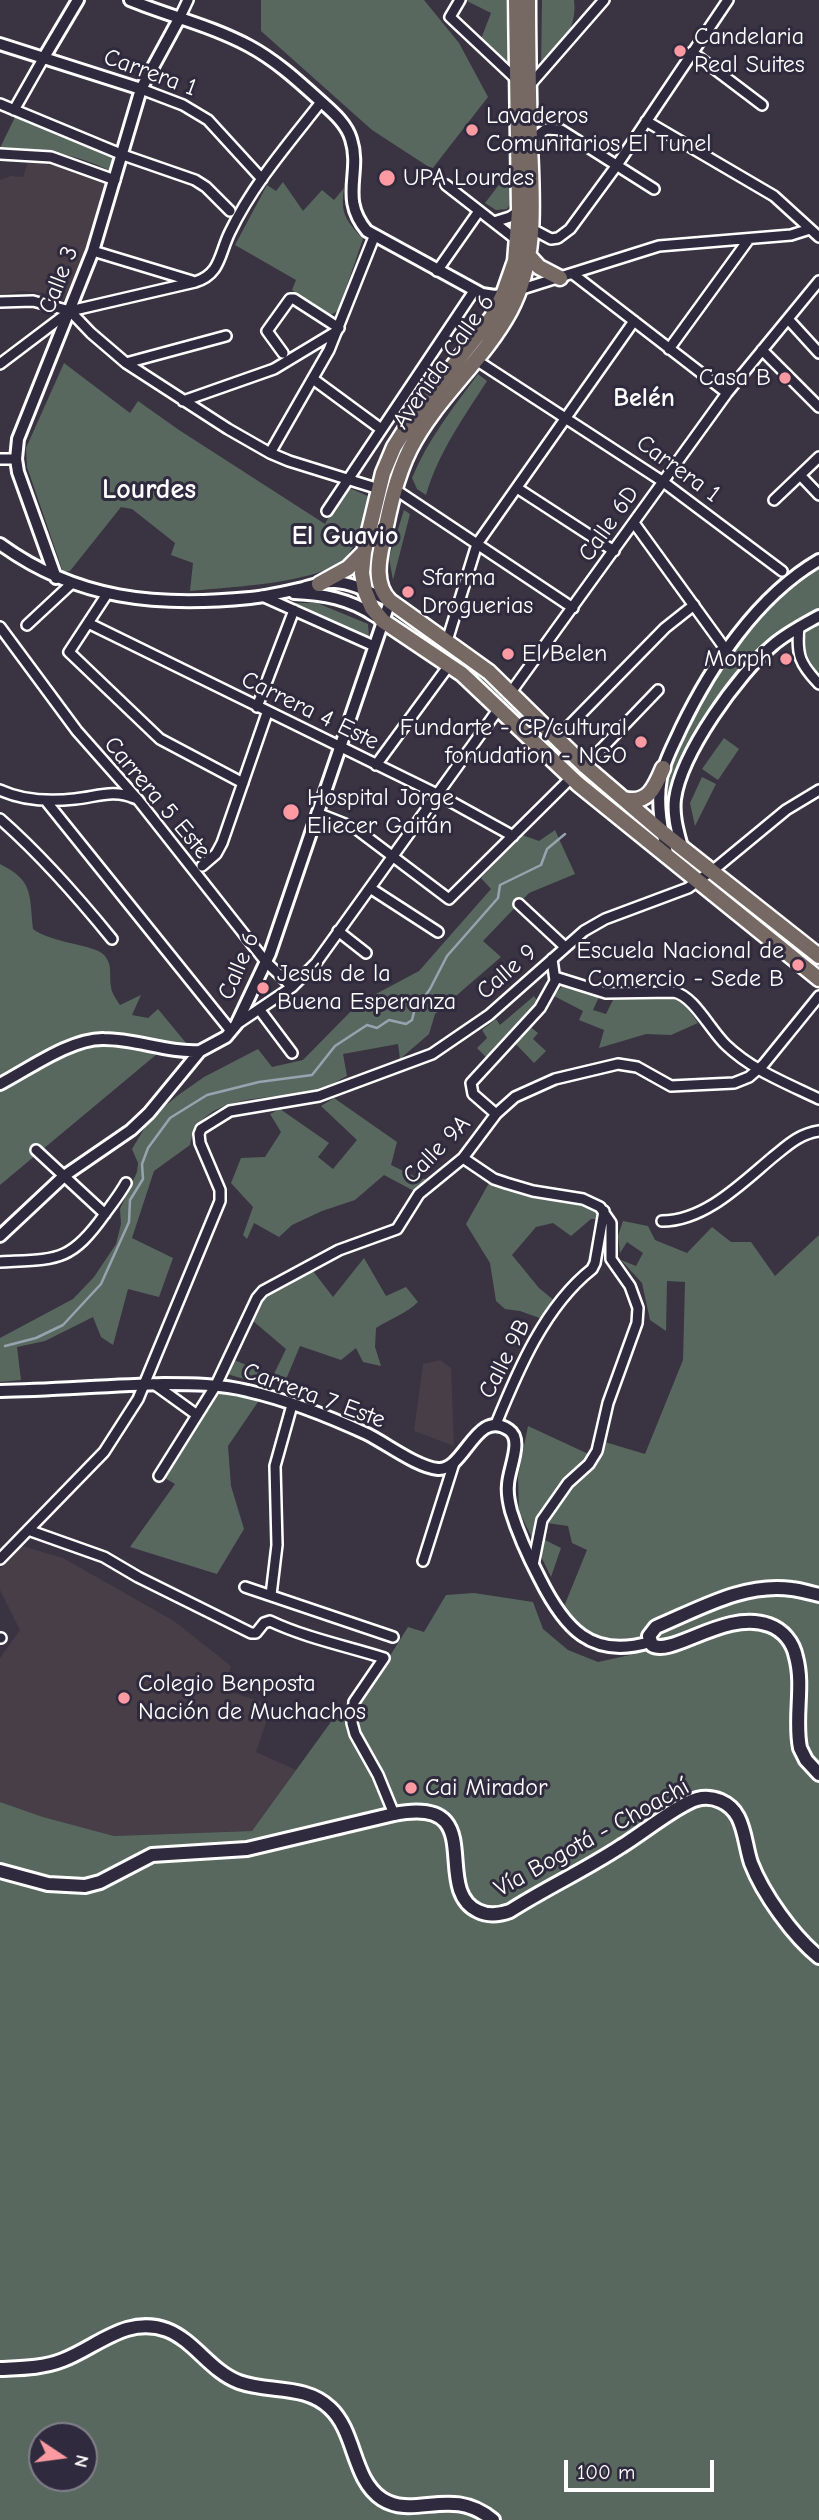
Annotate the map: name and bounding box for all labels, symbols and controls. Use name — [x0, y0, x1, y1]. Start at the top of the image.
place label: Candelaria Real Suites — [694, 23, 805, 79]
street label: Carrera 1 — [100, 43, 200, 103]
marker: Candelaria Real Suites — [672, 43, 688, 59]
place label: Lavaderos Comunitarios El Tunel — [486, 102, 711, 158]
marker: Lavaderos Comunitarios El Tunel — [464, 122, 480, 138]
place label: UPA Lourdes — [403, 164, 534, 192]
marker: UPA Lourdes — [377, 168, 397, 188]
street label: Calle 3 — [33, 242, 85, 318]
street label: Avenida Calle 6 — [387, 289, 501, 435]
place label: Casa B — [699, 364, 771, 392]
marker: Casa B — [777, 370, 793, 386]
district label: Belén — [613, 383, 675, 415]
street label: Carrera 1 — [630, 429, 726, 509]
district label: Lourdes — [102, 473, 196, 507]
street label: Calle 6D — [573, 481, 645, 567]
district label: El Guavio — [292, 521, 398, 553]
place label: Sfarma Droguerias — [422, 564, 533, 620]
marker: Sfarma Droguerias — [400, 584, 416, 600]
place label: El Belen — [522, 640, 607, 668]
place label: Morph — [704, 645, 772, 673]
marker: El Belen — [500, 646, 516, 662]
marker: Morph — [778, 651, 794, 667]
street label: Carrera 4 Este — [237, 665, 383, 757]
place label: Fundarte - CP/cultural fonudation - NGO — [400, 714, 627, 770]
street label: Carrera 5 Este — [97, 731, 217, 865]
marker: Fundarte - CP/cultural fonudation - NGO — [633, 734, 649, 750]
place label: Hospital Jorge Eliecer Gaitán — [307, 784, 454, 840]
marker: Hospital Jorge Eliecer Gaitán — [281, 802, 301, 822]
street label: Calle 6 — [212, 928, 266, 1004]
place label: Escuela Nacional de Comercio - Sede B — [577, 937, 784, 993]
street label: Calle 9 — [471, 938, 543, 1006]
marker: Escuela Nacional de Comercio - Sede B — [790, 957, 806, 973]
place label: Jesús de la Buena Esperanza — [277, 960, 456, 1016]
marker: Jesús de la Buena Esperanza — [255, 980, 271, 996]
street label: Calle 9A — [397, 1110, 477, 1190]
street label: Calle 9B — [473, 1314, 537, 1404]
street label: Carrera 7 Este — [239, 1357, 389, 1435]
place label: Colegio Benposta Nación de Muchachos — [138, 1670, 366, 1726]
marker: Colegio Benposta Nación de Muchachos — [116, 1690, 132, 1706]
street label: Vía Bogotá - Choachí — [490, 1772, 694, 1904]
place label: Cai Mirador — [425, 1774, 548, 1802]
marker: Cai Mirador — [403, 1780, 419, 1796]
north arrow — [28, 2422, 98, 2492]
scale bar — [567, 2446, 718, 2490]
text: N — [69, 2453, 94, 2470]
text: 100 m — [577, 2460, 635, 2484]

